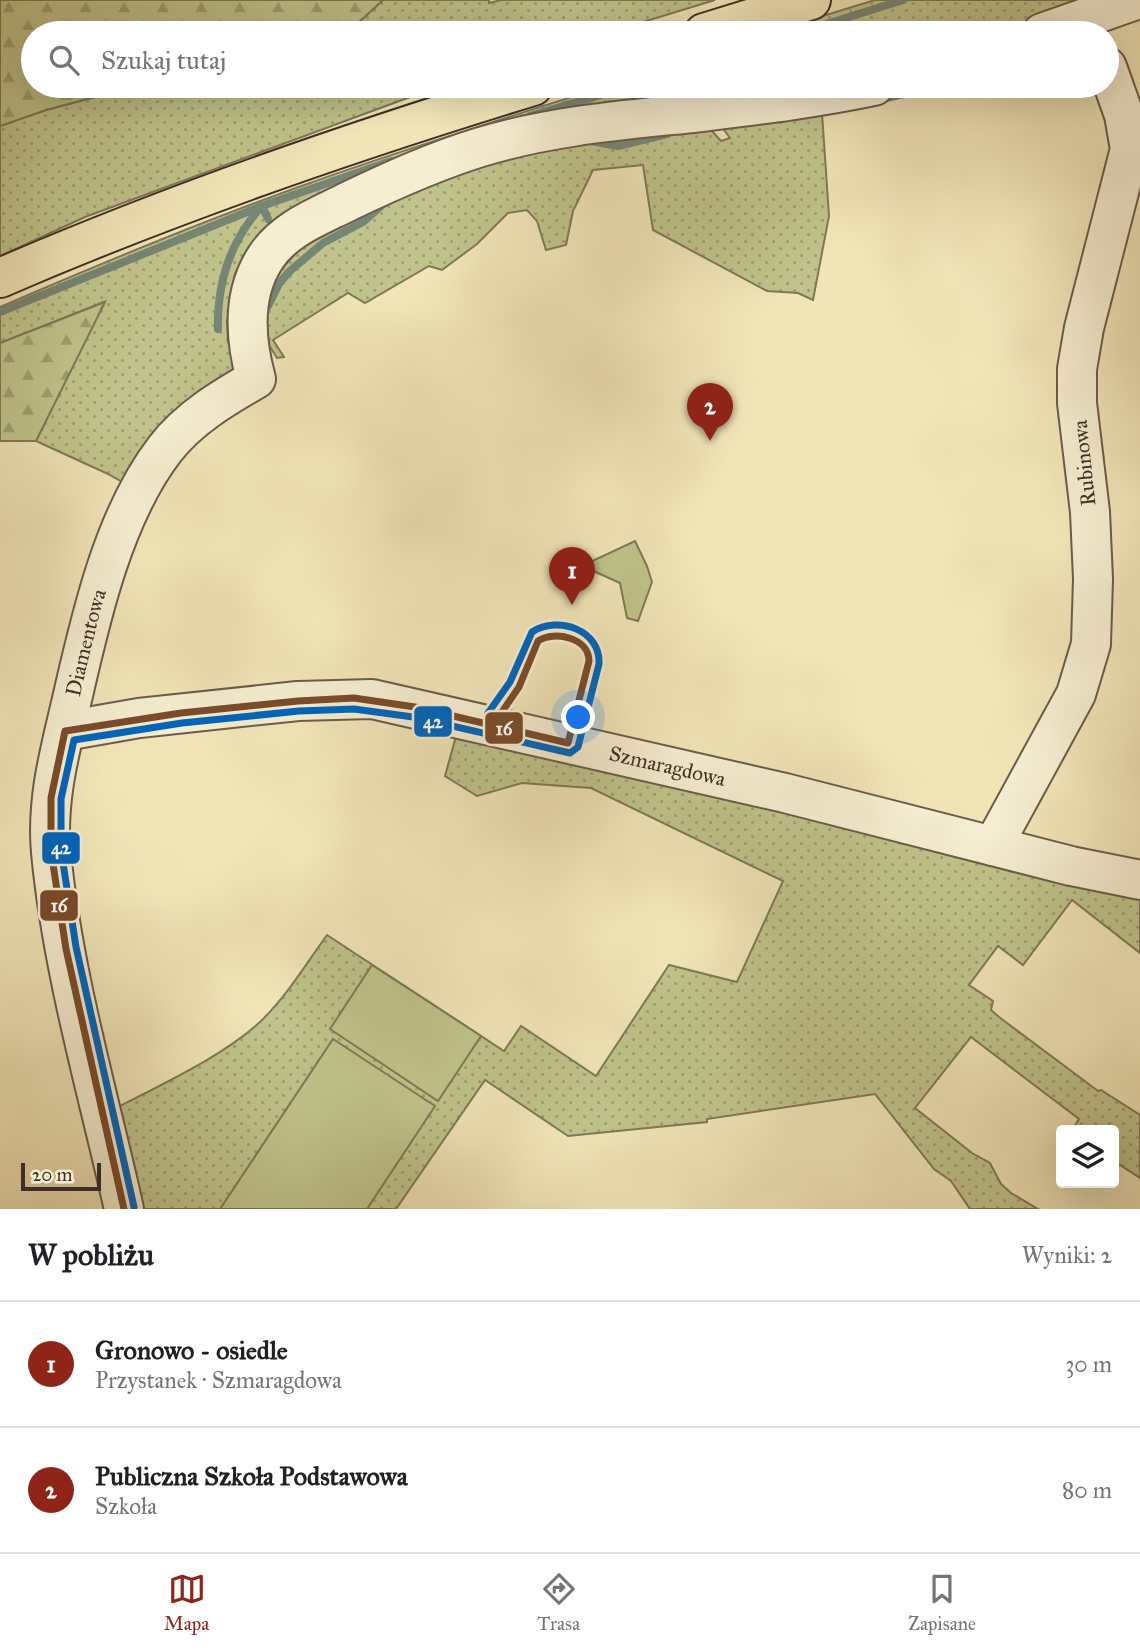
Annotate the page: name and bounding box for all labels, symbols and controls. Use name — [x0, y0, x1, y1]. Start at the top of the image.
search box — [21, 21, 1119, 98]
icon: search — [45, 41, 83, 79]
text: Szukaj tutaj — [101, 44, 226, 76]
pin: 2 — [687, 383, 733, 441]
street label: Rubinowa — [1067, 419, 1101, 507]
pin: 1 — [549, 547, 595, 605]
street label: Diamentowa — [60, 586, 112, 699]
your location — [561, 700, 595, 734]
line badge: 42 — [413, 705, 453, 738]
text: 42 — [423, 710, 444, 734]
line badge: 16 — [484, 711, 524, 745]
text: 16 — [495, 717, 514, 740]
street label: Szmaragdowa — [607, 740, 728, 792]
line badge: 42 — [41, 831, 81, 865]
text: 42 — [51, 836, 72, 860]
line badge: 16 — [39, 889, 79, 922]
text: 16 — [50, 894, 69, 917]
map controls — [1056, 1125, 1119, 1188]
button: layers — [1056, 1125, 1119, 1188]
scale bar — [21, 1160, 102, 1192]
text: 20 m — [32, 1163, 73, 1186]
text: W pobliżu — [28, 1237, 154, 1273]
text: Wyniki: 2 — [1022, 1241, 1112, 1269]
text: Gronowo - osiedle — [95, 1334, 288, 1366]
text: 1 — [46, 1350, 56, 1378]
text: 30 m — [1065, 1350, 1112, 1378]
text: Przystanek · Szmaragdowa — [95, 1366, 342, 1394]
text: Publiczna Szkoła Podstawowa — [95, 1460, 408, 1492]
text: 2 — [45, 1476, 57, 1504]
text: 80 m — [1062, 1476, 1112, 1504]
text: Szkoła — [95, 1492, 157, 1520]
tab: Mapa — [164, 1570, 209, 1635]
tab: Trasa — [537, 1570, 580, 1635]
tab: Zapisane — [908, 1570, 976, 1635]

